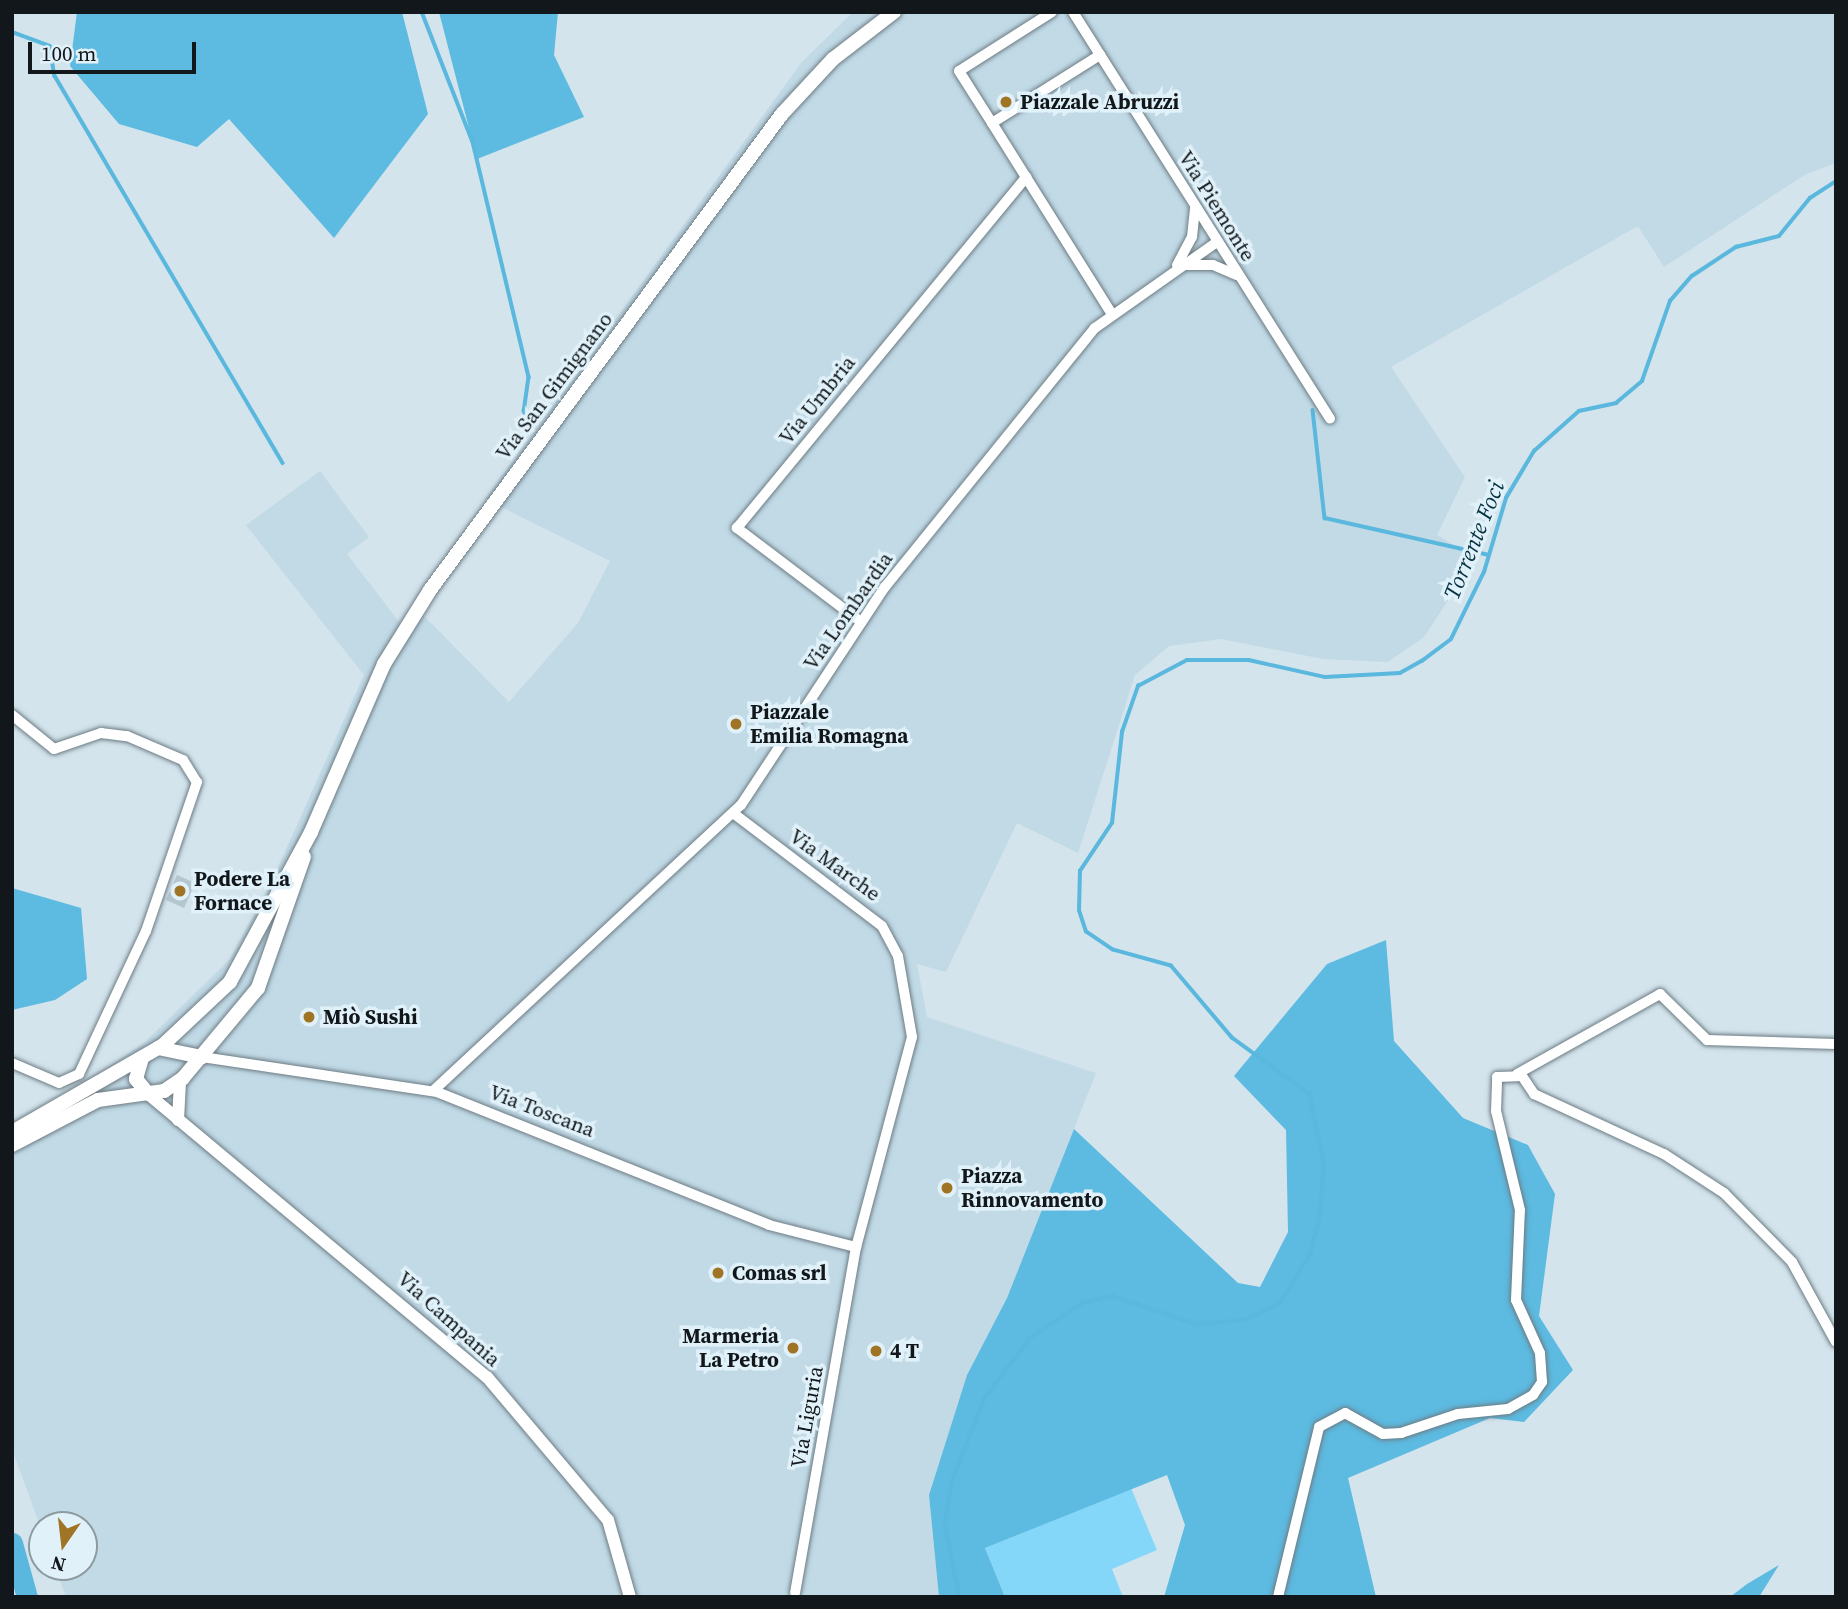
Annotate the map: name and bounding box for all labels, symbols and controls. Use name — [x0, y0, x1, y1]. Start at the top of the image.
scale bar — [32, 28, 200, 72]
text: 100 m — [41, 39, 96, 68]
place label: Piazzale Abruzzi — [1020, 89, 1179, 115]
marker: Piazzale Abruzzi — [998, 94, 1014, 110]
street label: Via Piemonte — [1173, 146, 1261, 266]
street label: Via San Gimignano — [490, 307, 618, 465]
street label: Via Umbria — [774, 351, 860, 449]
water label: Torrente Foci — [1438, 477, 1510, 603]
street label: Via Lombardia — [798, 547, 898, 675]
place label: Piazzale Emilia Romagna — [750, 699, 908, 749]
marker: Piazzale Emilia Romagna — [728, 716, 744, 732]
street label: Via Marche — [785, 824, 885, 906]
place label: Podere La Fornace — [194, 866, 290, 916]
marker: Podere La Fornace — [172, 883, 188, 899]
place label: Miò Sushi — [323, 1004, 418, 1030]
marker: Miò Sushi — [301, 1009, 317, 1025]
street label: Via Toscana — [485, 1079, 599, 1143]
place label: Piazza Rinnovamento — [961, 1163, 1103, 1213]
marker: Piazza Rinnovamento — [939, 1180, 955, 1196]
place label: Comas srl — [732, 1260, 827, 1286]
marker: Comas srl — [710, 1265, 726, 1281]
street label: Via Campania — [392, 1266, 506, 1372]
place label: Marmeria La Petro — [682, 1323, 779, 1373]
place label: 4 T — [890, 1338, 919, 1364]
marker: Marmeria La Petro — [785, 1340, 801, 1356]
marker: 4 T — [868, 1343, 884, 1359]
street label: Via Liguria — [786, 1364, 828, 1470]
north arrow — [28, 1511, 98, 1581]
text: N — [49, 1550, 68, 1579]

